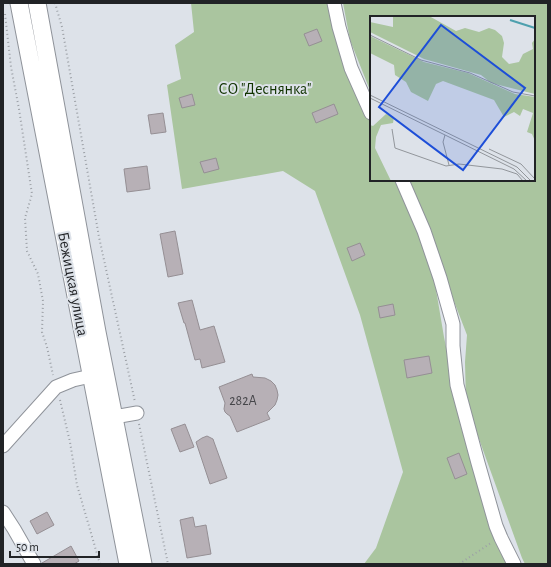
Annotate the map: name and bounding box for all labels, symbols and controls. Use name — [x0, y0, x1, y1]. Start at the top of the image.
inset map — [370, 16, 535, 181]
park label: СО "Деснянка" — [219, 81, 311, 97]
street label: Бежицкая улица — [54, 230, 91, 338]
house number: 282А — [229, 394, 257, 408]
scale bar — [10, 533, 99, 559]
text: 50 m — [16, 541, 39, 553]

